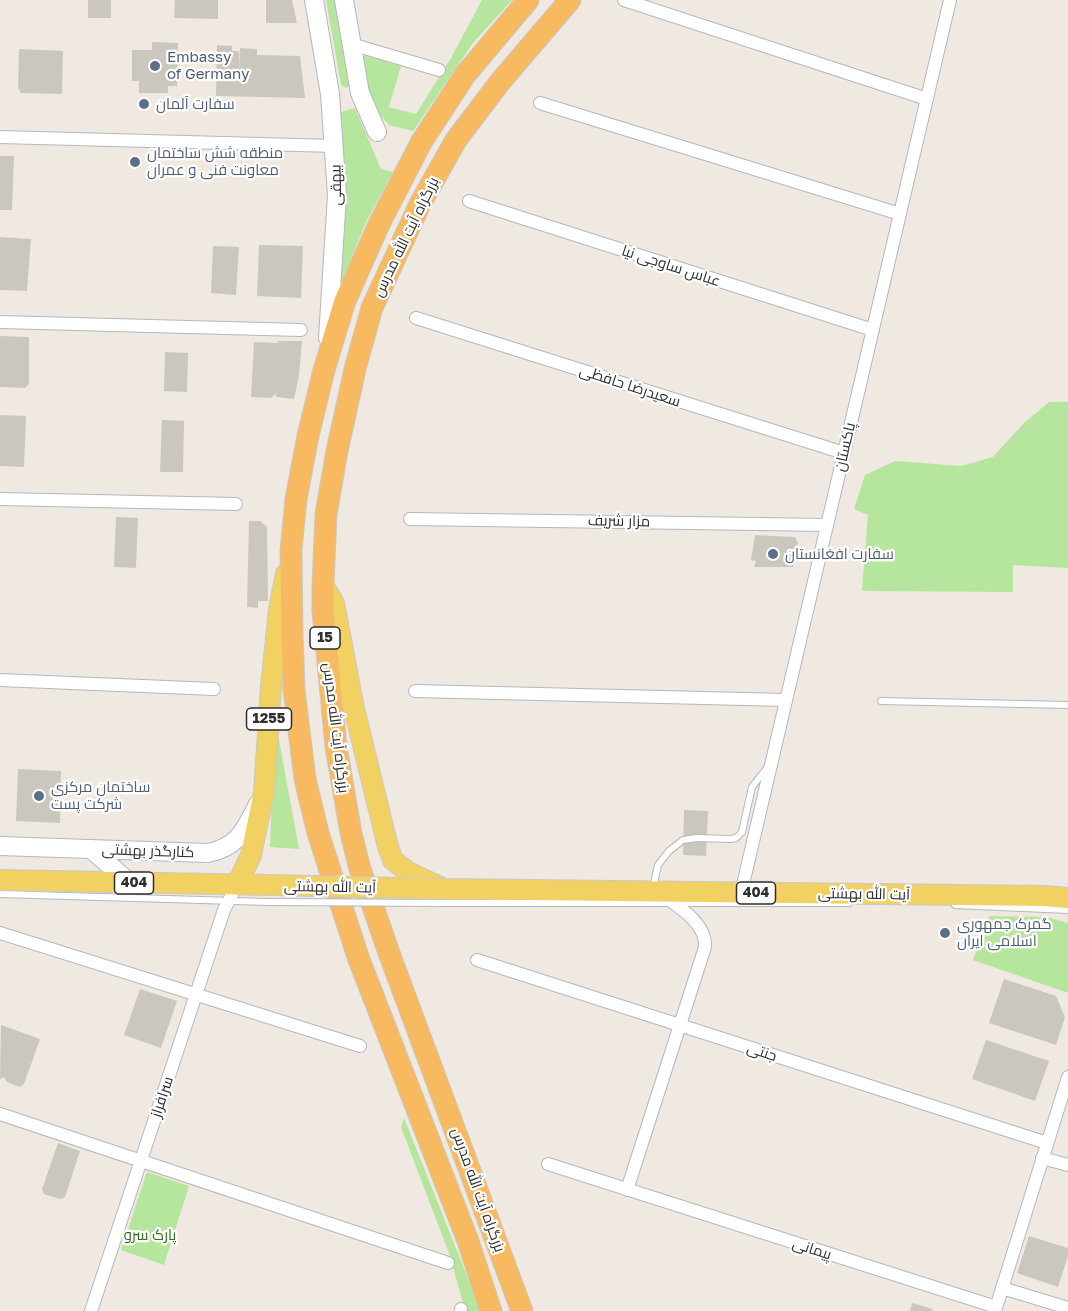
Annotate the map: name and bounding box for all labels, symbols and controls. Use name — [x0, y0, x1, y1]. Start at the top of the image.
place label: Embassy of Germany — [167, 48, 249, 83]
marker: Embassy of Germany — [148, 59, 162, 73]
place label: سفارت آلمان — [156, 95, 235, 113]
marker: سفارت آلمان — [137, 97, 151, 111]
place label: منطقه شش ساختمان معاونت فنی و عمران — [147, 144, 283, 179]
marker: منطقه شش ساختمان معاونت فنی و عمران — [128, 155, 142, 169]
street label: بیهقی — [327, 164, 345, 206]
street label: بزرگراه آیت الله مدرس — [369, 174, 443, 300]
street label: عباس ساوجی نیا — [619, 242, 723, 290]
street label: سعیدرضا حافظی — [577, 361, 683, 411]
street label: پاکستان — [831, 421, 859, 473]
street label: مزار شریف — [588, 511, 650, 531]
place label: سفارت افغانستان — [785, 545, 894, 563]
marker: سفارت افغانستان — [766, 547, 780, 561]
road number: 15 — [310, 627, 340, 649]
street label: بزرگراه آیت الله مدرس — [319, 662, 353, 794]
road number: 1255 — [246, 708, 292, 730]
place label: ساختمان مرکزی شرکت پست — [51, 778, 150, 813]
marker: ساختمان مرکزی شرکت پست — [32, 789, 46, 803]
street label: کنارگذر بهشتی — [101, 840, 195, 862]
road number: 404 — [114, 872, 154, 894]
street label: آیت الله بهشتی — [284, 877, 376, 897]
road number: 404 — [736, 882, 776, 904]
street label: آیت الله بهشتی — [818, 884, 910, 904]
place label: گمرک جمهوری اسلامی ایران — [957, 915, 1052, 950]
marker: گمرک جمهوری اسلامی ایران — [938, 926, 952, 940]
street label: جنتی — [745, 1039, 779, 1065]
street label: سرافراز — [147, 1074, 177, 1120]
street label: بزرگراه آیت الله مدرس — [447, 1125, 509, 1255]
park label: پارک سرو — [124, 1226, 176, 1244]
street label: پیمانی — [790, 1234, 834, 1264]

